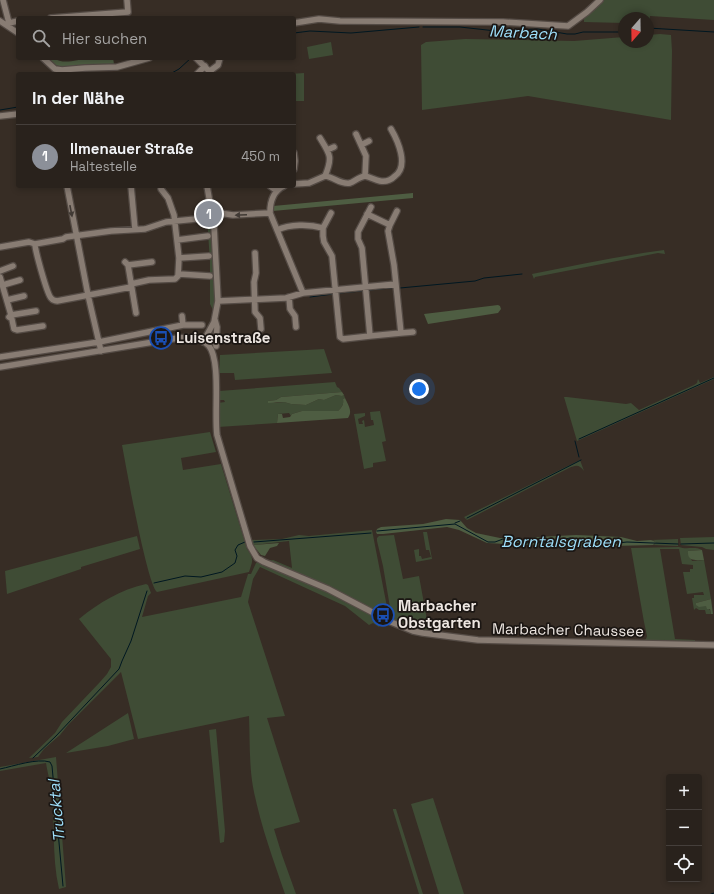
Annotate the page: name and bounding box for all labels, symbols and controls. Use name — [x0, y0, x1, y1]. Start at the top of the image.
north arrow — [618, 12, 654, 48]
search box — [16, 16, 296, 60]
water label: Marbach — [489, 20, 559, 45]
icon: search — [30, 27, 52, 49]
text: Hier suchen — [62, 29, 147, 48]
text: In der Nähe — [32, 87, 124, 109]
text: Ilmenauer Straße — [70, 139, 194, 158]
text: 1 — [42, 148, 48, 165]
text: 450 m — [241, 148, 280, 165]
text: Haltestelle — [70, 158, 137, 175]
pin: 1 — [196, 199, 222, 229]
one-way arrow — [69, 205, 75, 217]
one-way arrow — [235, 211, 247, 218]
bus stop icon: Luisenstraße — [148, 325, 174, 351]
place label: Luisenstraße — [176, 328, 271, 347]
your location — [409, 379, 429, 399]
water label: Borntalsgraben — [501, 531, 622, 552]
place label: Marbacher Obstgarten — [398, 596, 481, 632]
bus stop icon: Marbacher Obstgarten — [370, 602, 396, 628]
street label: Marbacher Chaussee — [492, 619, 644, 640]
map controls — [666, 774, 702, 882]
button: + — [666, 774, 702, 810]
water label: Trucktal — [43, 777, 70, 843]
button: − — [666, 810, 702, 846]
button: locate — [666, 846, 702, 882]

